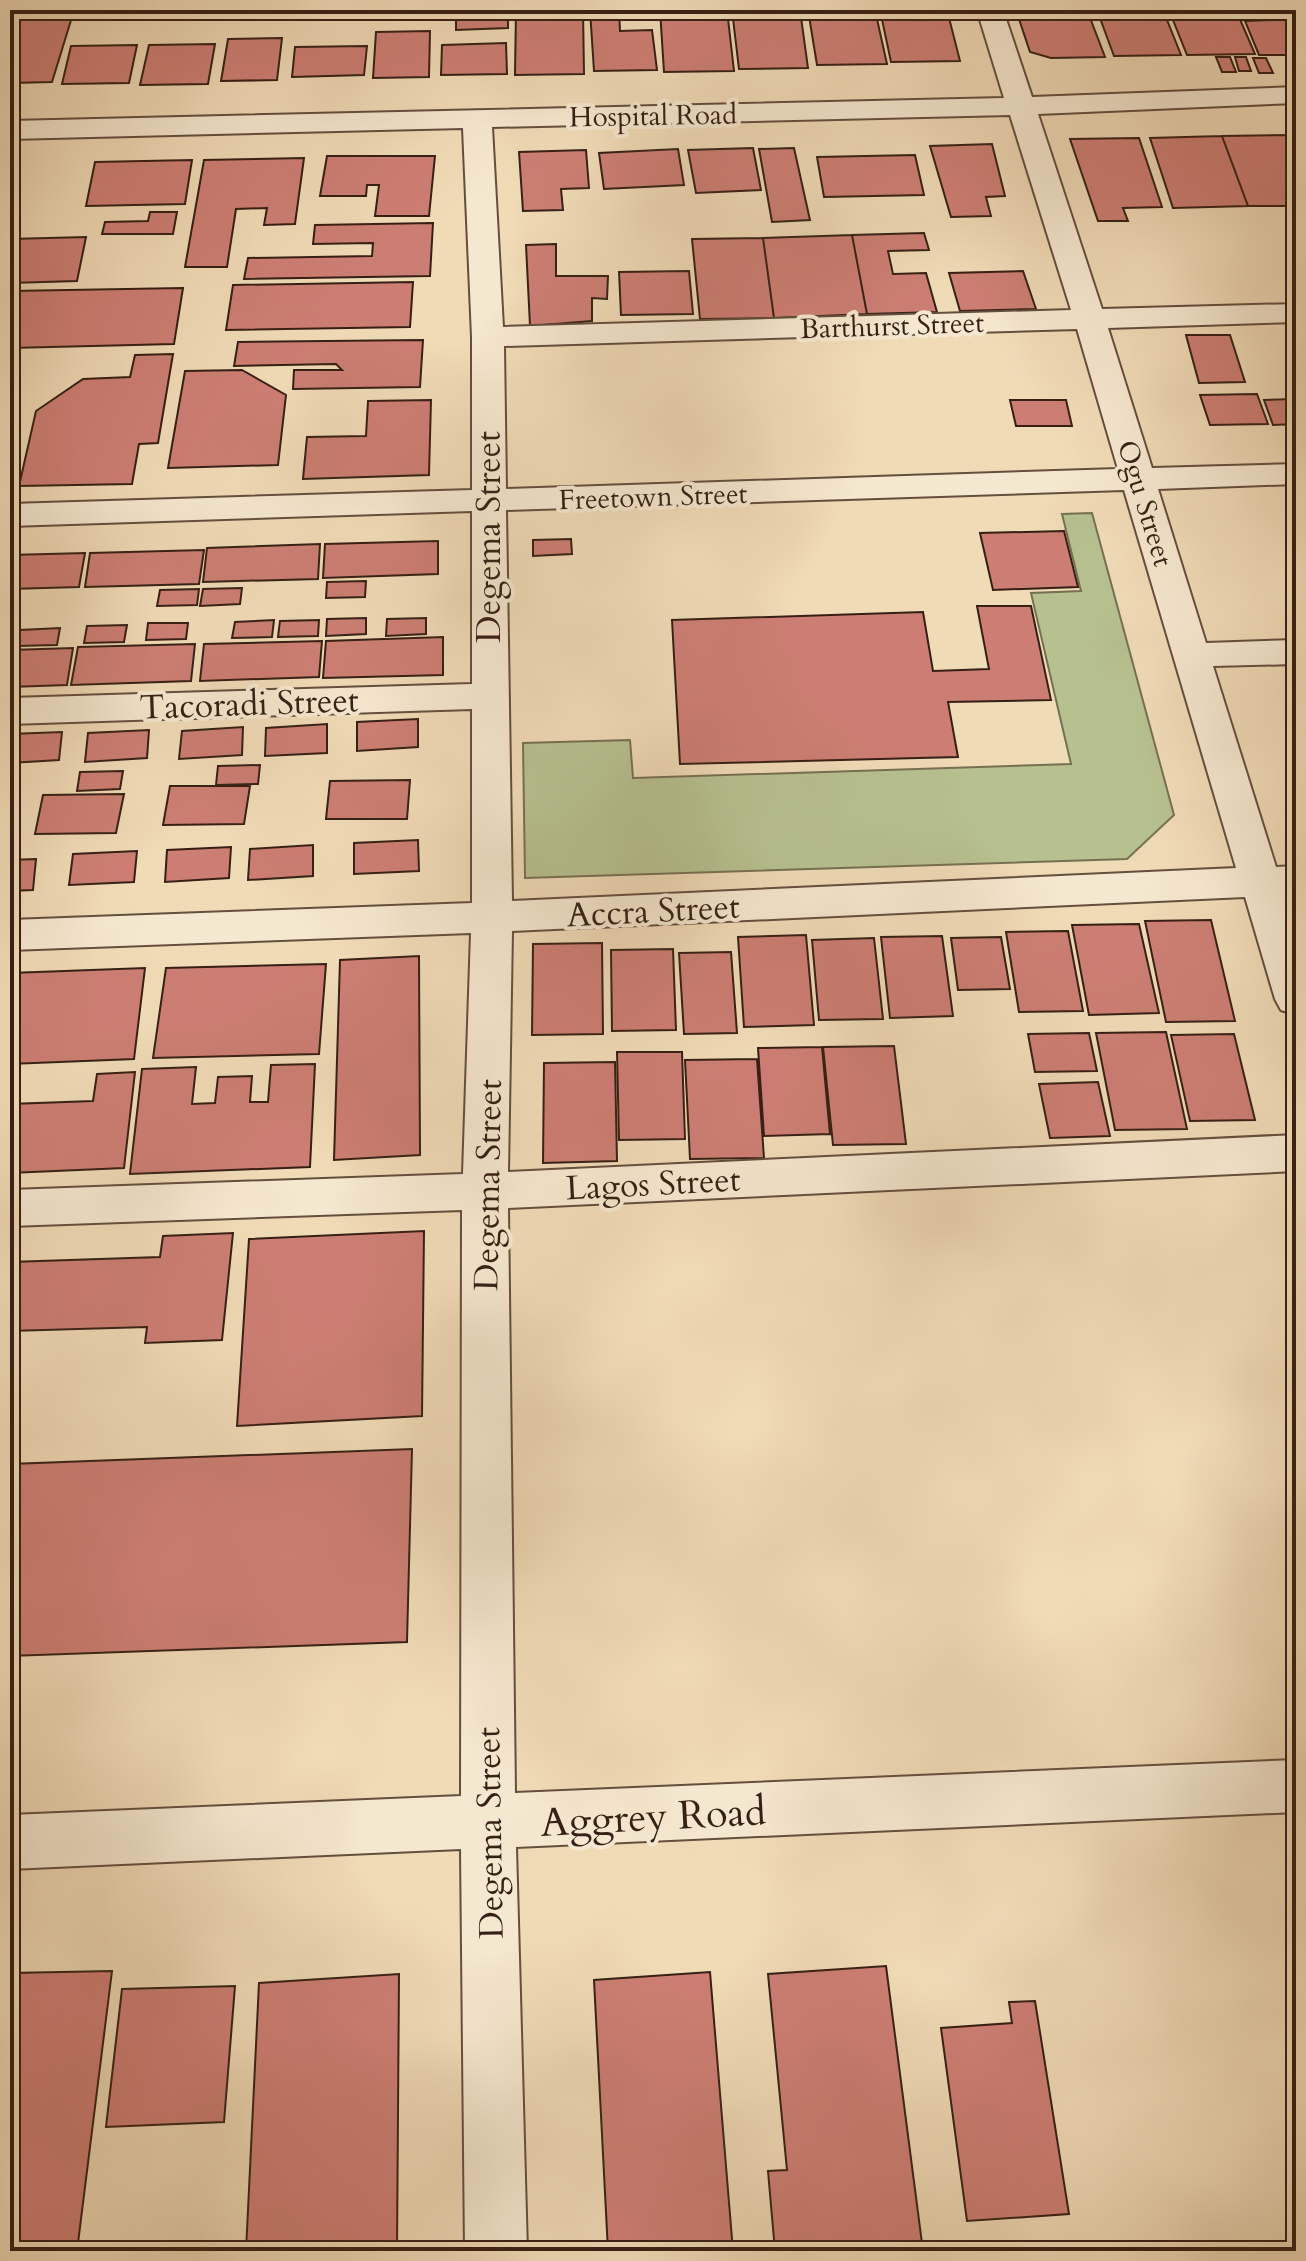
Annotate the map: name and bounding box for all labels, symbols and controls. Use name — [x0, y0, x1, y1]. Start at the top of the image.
street label: Hospital Road — [569, 96, 737, 136]
street label: Barthurst Street — [799, 304, 985, 348]
street label: Degema Street — [466, 431, 512, 643]
street label: Ogu Street — [1108, 436, 1182, 571]
street label: Freetown Street — [558, 475, 748, 519]
street label: Tacoradi Street — [139, 677, 360, 731]
street label: Accra Street — [565, 883, 741, 939]
street label: Degema Street — [463, 1078, 513, 1291]
street label: Lagos Street — [564, 1156, 742, 1212]
street label: Degema Street — [465, 1726, 515, 1939]
street label: Aggrey Road — [539, 1784, 767, 1851]

